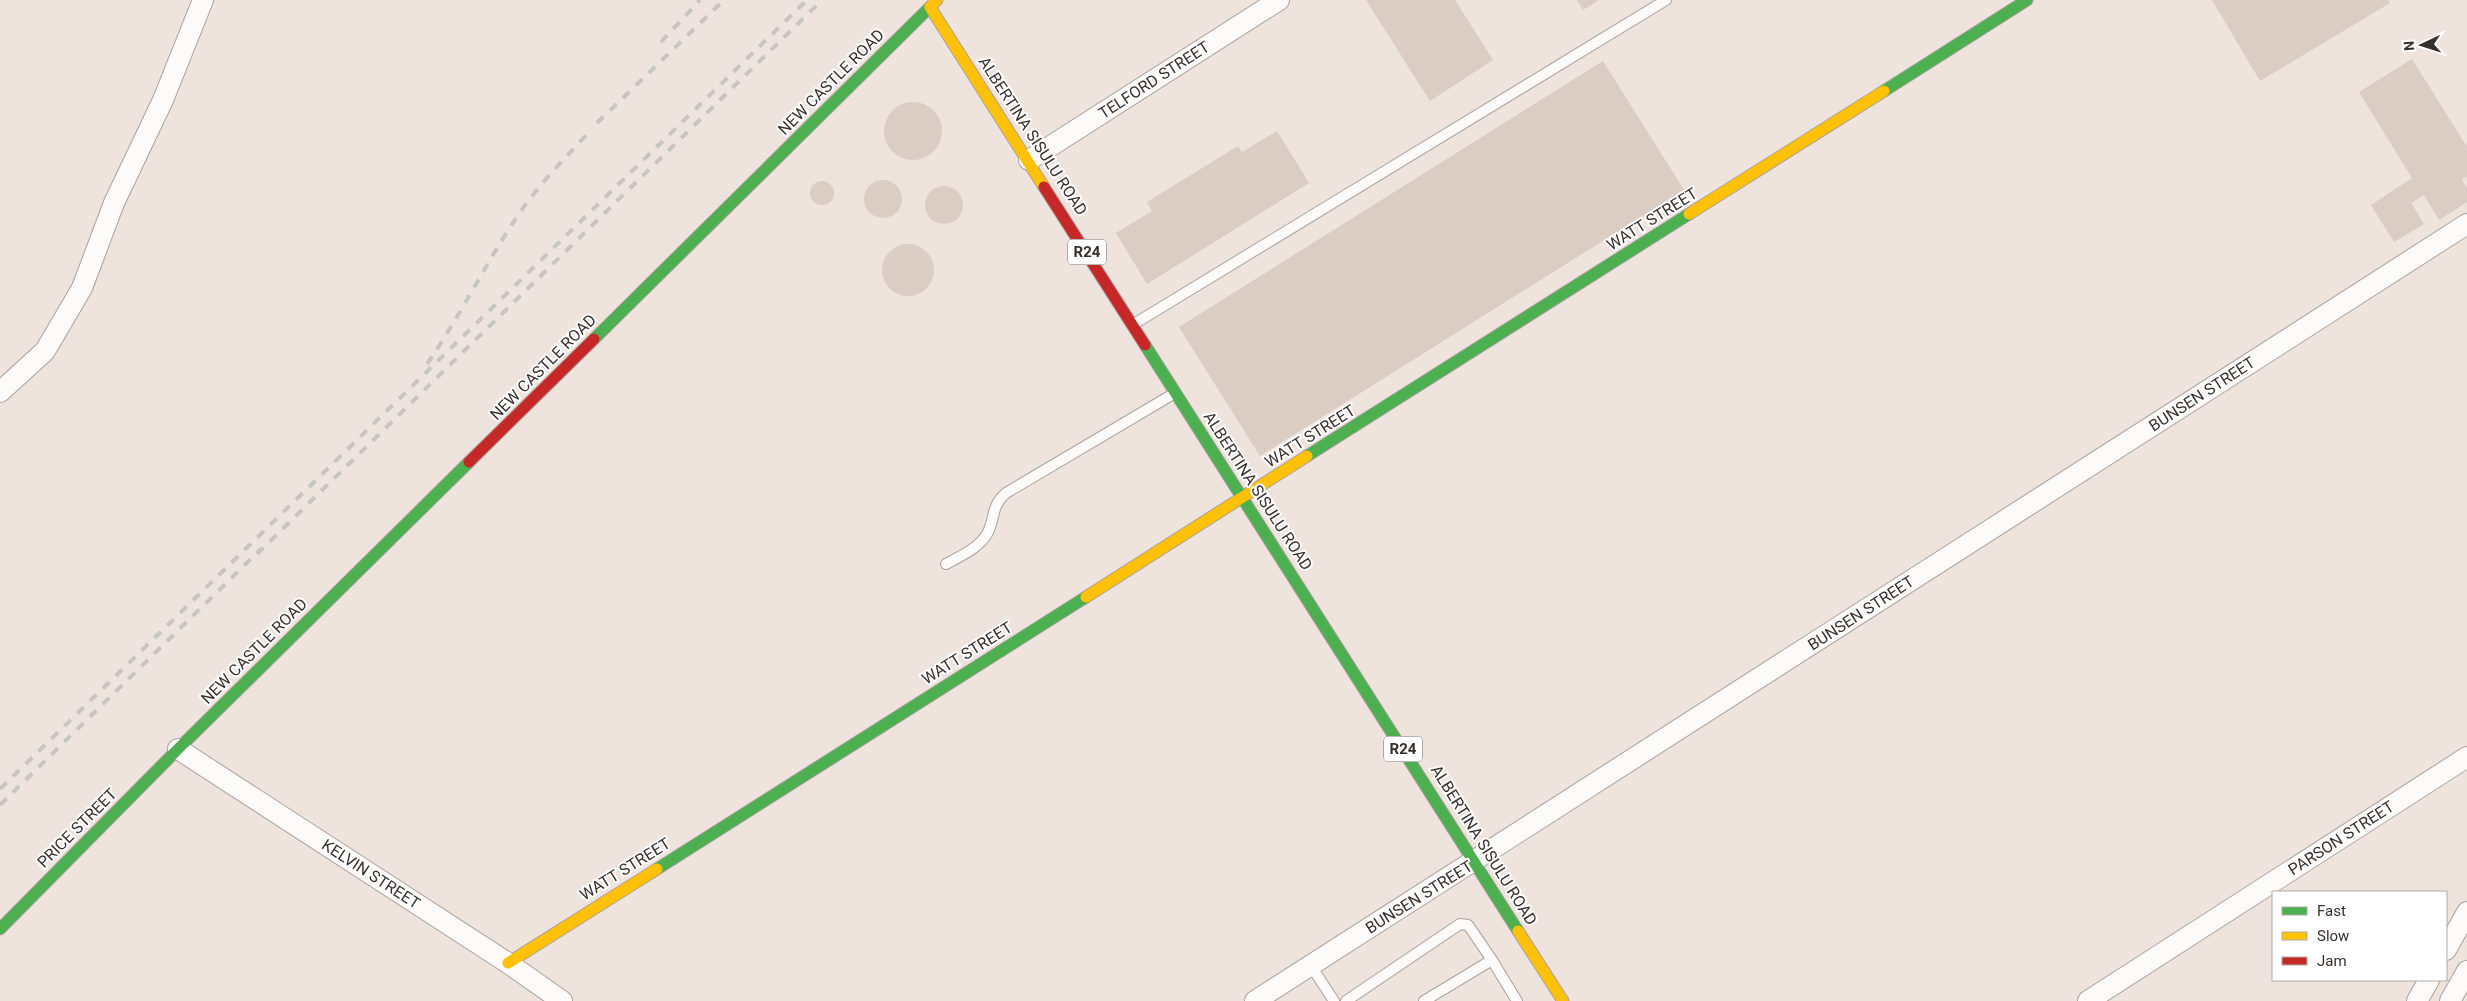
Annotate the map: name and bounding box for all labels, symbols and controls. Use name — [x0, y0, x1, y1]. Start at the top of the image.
north arrow — [2397, 20, 2447, 70]
street label: NEW CASTLE ROAD — [774, 25, 888, 139]
street label: TELFORD STREET — [1095, 37, 1213, 123]
text: N — [2401, 40, 2417, 51]
street label: ALBERTINA SISULU ROAD — [975, 53, 1091, 219]
street label: WATT STREET — [1603, 183, 1701, 254]
road number: R24 — [1068, 240, 1106, 264]
street label: NEW CASTLE ROAD — [486, 310, 600, 424]
street label: BUNSEN STREET — [2145, 352, 2259, 435]
street label: WATT STREET — [1261, 400, 1359, 471]
street label: ALBERTINA SISULU ROAD — [1200, 408, 1316, 574]
street label: BUNSEN STREET — [1804, 571, 1918, 654]
street label: NEW CASTLE ROAD — [197, 594, 311, 708]
street label: WATT STREET — [918, 617, 1016, 688]
road number: R24 — [1384, 736, 1422, 762]
street label: ALBERTINA SISULU ROAD — [1427, 761, 1541, 929]
street label: PRICE STREET — [33, 784, 121, 872]
street label: PARSON STREET — [2285, 797, 2398, 879]
street label: WATT STREET — [576, 833, 674, 904]
street label: KELVIN STREET — [318, 835, 424, 913]
street label: BUNSEN STREET — [1362, 856, 1476, 938]
legend — [2272, 891, 2447, 981]
text: Fast — [2317, 902, 2346, 920]
text: Slow — [2317, 927, 2349, 945]
text: Jam — [2317, 952, 2347, 970]

